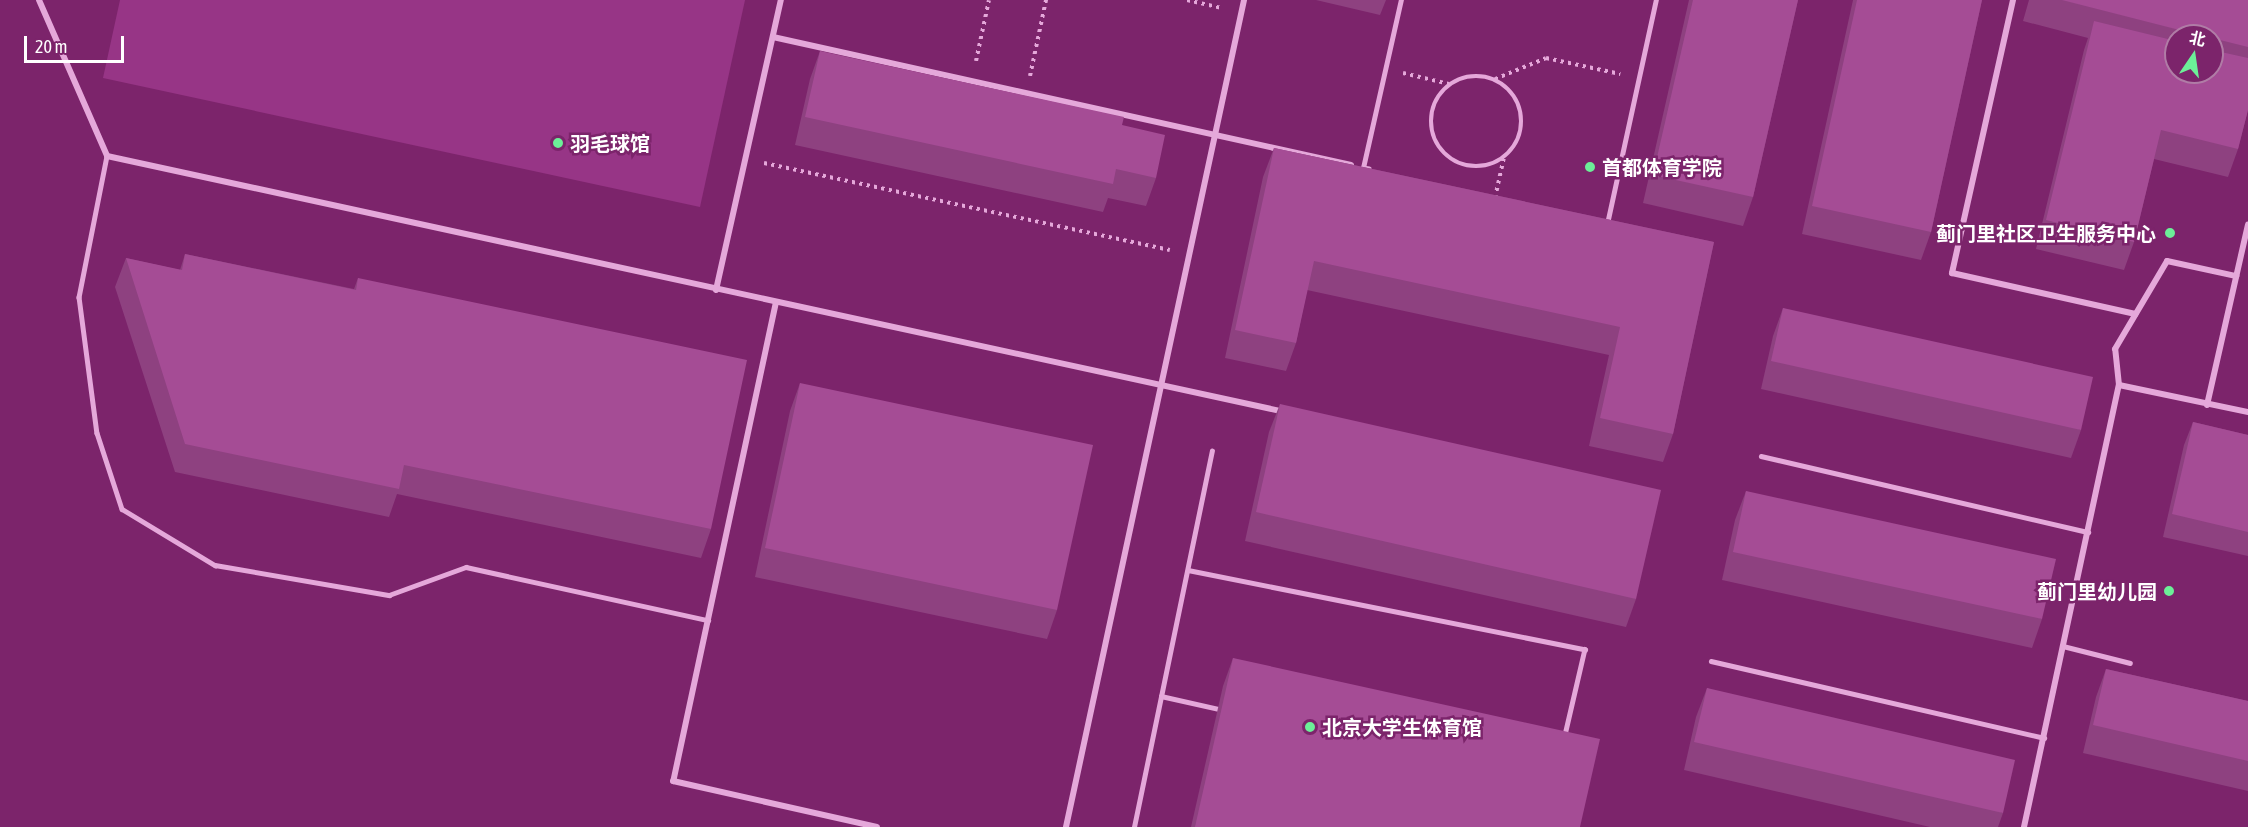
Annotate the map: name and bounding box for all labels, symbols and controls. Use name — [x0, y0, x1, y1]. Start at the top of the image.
scale bar — [27, 24, 128, 62]
north arrow — [2164, 24, 2224, 84]
text: 北 — [2188, 28, 2207, 49]
text: 20 m — [35, 36, 67, 57]
place label: 羽毛球馆 — [570, 131, 650, 155]
marker: 羽毛球馆 — [551, 136, 565, 150]
place label: 首都体育学院 — [1602, 155, 1722, 179]
marker: 首都体育学院 — [1583, 160, 1597, 174]
place label: 蓟门里社区卫生服务中心 — [1936, 221, 2156, 245]
marker: 蓟门里社区卫生服务中心 — [2161, 224, 2179, 242]
place label: 蓟门里幼儿园 — [2037, 579, 2157, 603]
marker: 蓟门里幼儿园 — [2162, 584, 2176, 598]
place label: 北京大学生体育馆 — [1322, 715, 1482, 739]
marker: 北京大学生体育馆 — [1303, 720, 1317, 734]

